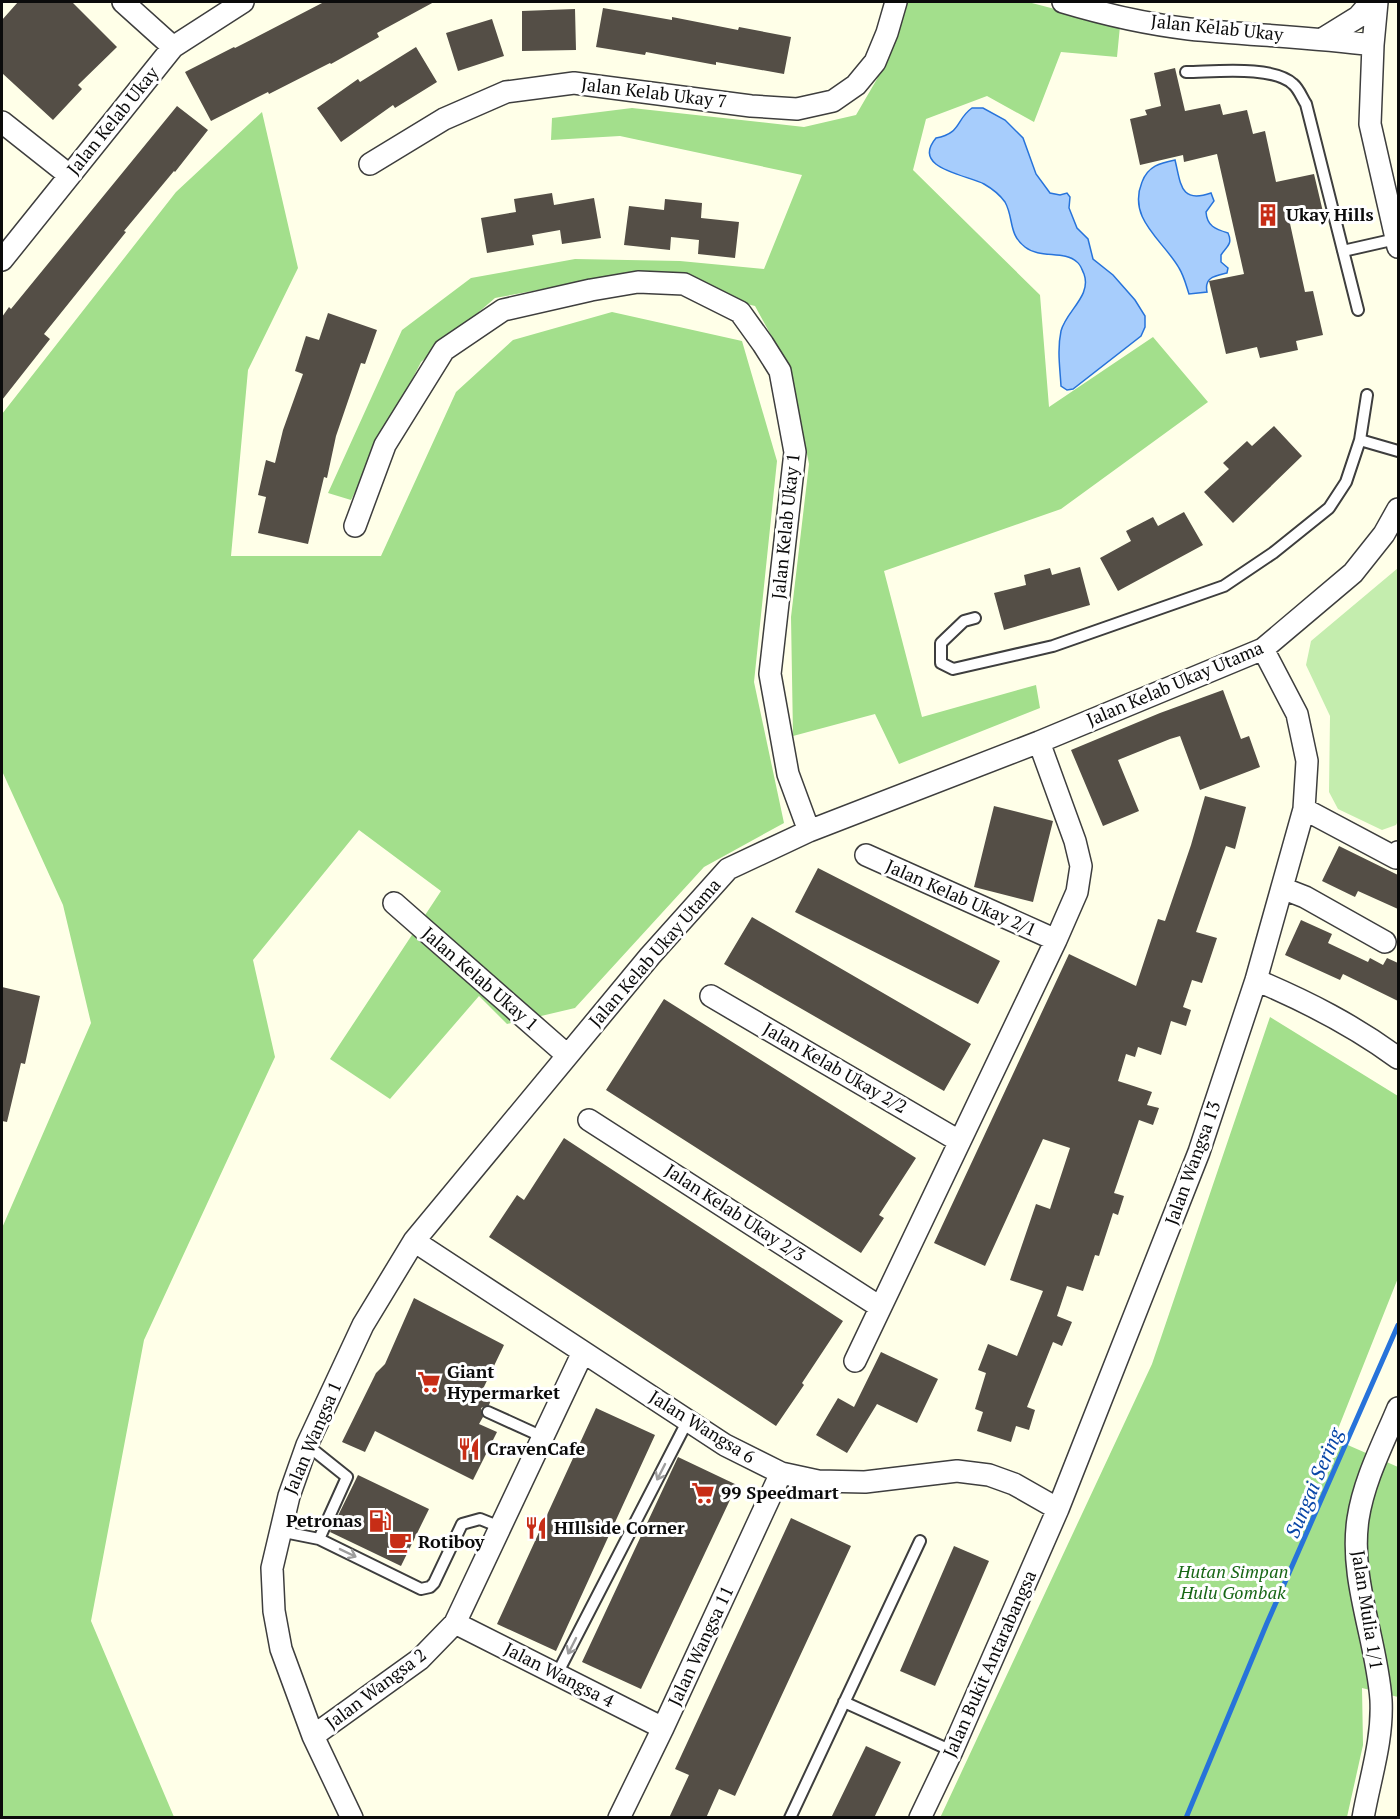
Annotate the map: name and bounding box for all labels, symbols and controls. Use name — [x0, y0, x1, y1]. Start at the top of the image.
street label: Jalan Kelab Ukay — [1150, 8, 1285, 46]
street label: Jalan Kelab Ukay — [61, 60, 164, 180]
street label: Jalan Kelab Ukay 7 — [580, 71, 728, 113]
building icon: Ukay Hills — [1255, 202, 1281, 228]
place label: Ukay Hills — [1286, 202, 1374, 226]
street label: Jalan Kelab Ukay 1 — [765, 452, 805, 600]
street label: Jalan Kelab Ukay Utama — [1083, 635, 1267, 731]
street label: Jalan Kelab Ukay 2/1 — [882, 853, 1041, 941]
street label: Jalan Kelab Ukay Utama — [583, 873, 726, 1032]
street label: Jalan Kelab Ukay 1 — [417, 921, 544, 1035]
street label: Jalan Kelab Ukay 2/2 — [759, 1016, 912, 1118]
street label: Jalan Wangsa 13 — [1159, 1097, 1226, 1228]
street label: Jalan Kelab Ukay 2/3 — [661, 1158, 810, 1267]
place label: Giant Hypermarket — [447, 1359, 560, 1404]
supermarket icon: Giant Hypermarket — [416, 1369, 442, 1395]
street label: Jalan Wangsa 1 — [277, 1377, 347, 1498]
street label: Jalan Wangsa 6 — [645, 1384, 760, 1468]
water label: Sungai Sering — [1278, 1423, 1349, 1542]
restaurant icon: CravenCafe — [456, 1436, 482, 1462]
place label: CravenCafe — [487, 1436, 585, 1460]
one-way arrow — [655, 1463, 666, 1481]
supermarket icon: 99 Speedmart — [690, 1480, 716, 1506]
place label: 99 Speedmart — [721, 1480, 839, 1504]
place label: Petronas — [286, 1508, 362, 1532]
fuel station icon: Petronas — [367, 1508, 393, 1534]
restaurant icon: HIllside Corner — [523, 1515, 549, 1541]
place label: HIllside Corner — [554, 1515, 685, 1539]
cafe icon: Rotiboy — [387, 1529, 413, 1555]
place label: Rotiboy — [418, 1529, 485, 1553]
one-way arrow — [339, 1548, 357, 1559]
street label: Jalan Mulia 1/1 — [1347, 1548, 1389, 1671]
park label: Hutan Simpan Hulu Gombak — [1177, 1559, 1288, 1604]
street label: Jalan Bukit Antarabangsa — [937, 1566, 1041, 1761]
street label: Jalan Wangsa 11 — [662, 1582, 738, 1710]
street label: Jalan Wangsa 4 — [500, 1636, 619, 1712]
one-way arrow — [566, 1636, 577, 1654]
street label: Jalan Wangsa 2 — [320, 1642, 431, 1734]

